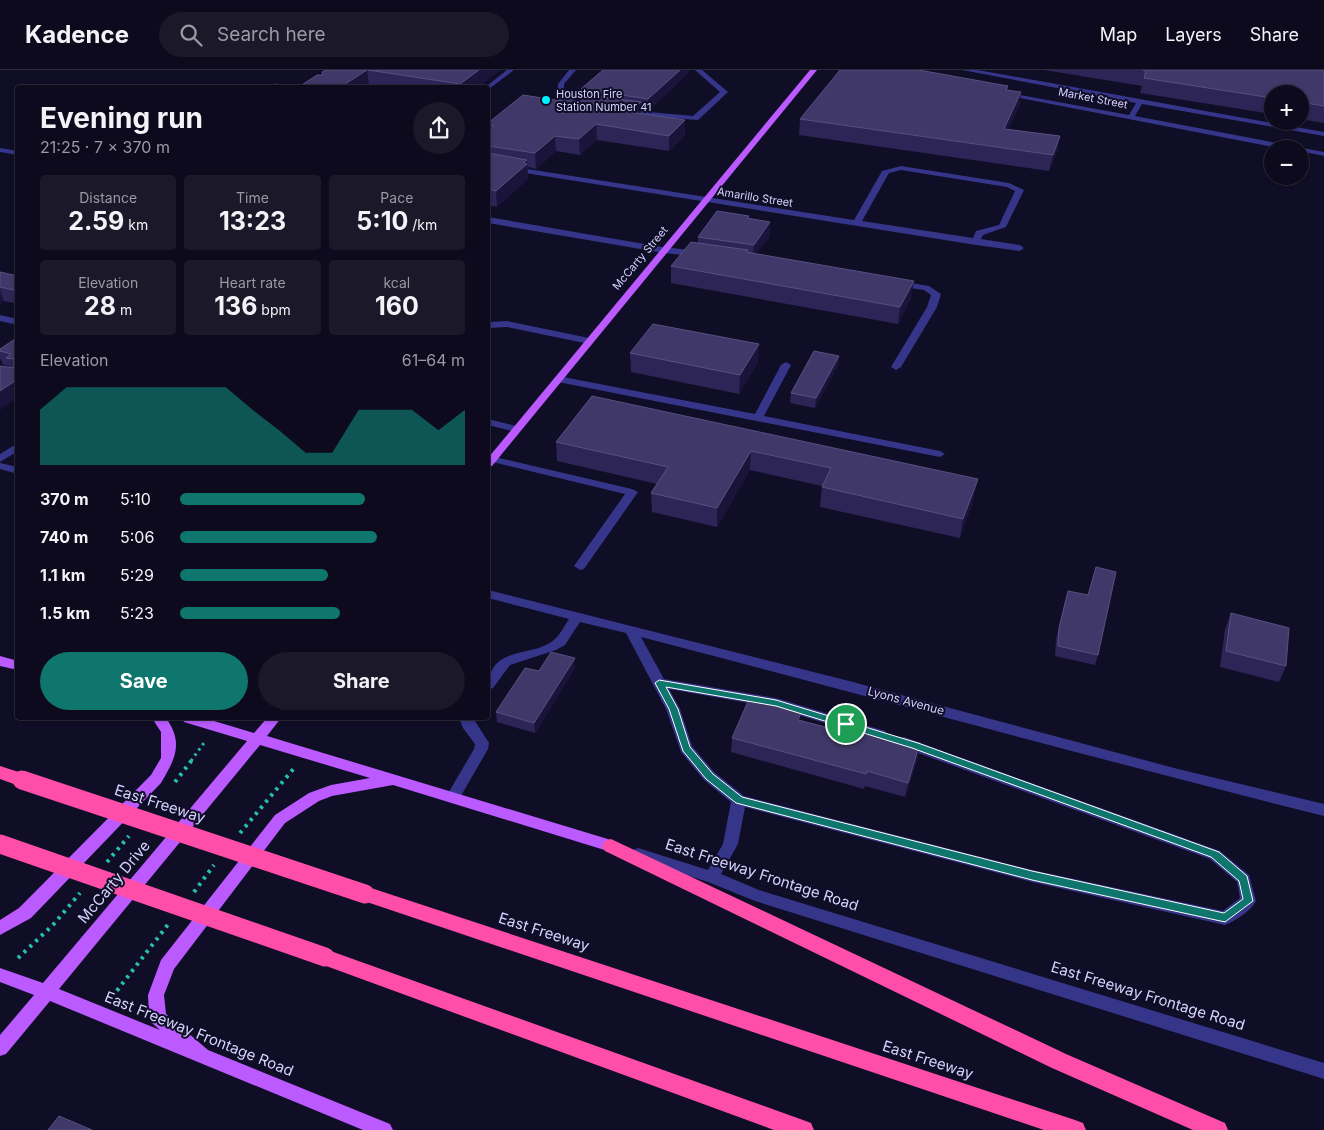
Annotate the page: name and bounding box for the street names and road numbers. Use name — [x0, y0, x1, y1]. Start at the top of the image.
street label: Market Street — [1057, 84, 1129, 112]
street label: Amarillo Street — [716, 184, 794, 210]
street label: McCarty Street — [609, 223, 671, 293]
street label: Lyons Avenue — [866, 683, 946, 718]
street label: East Freeway — [112, 780, 209, 827]
street label: East Freeway Frontage Road — [663, 834, 861, 915]
street label: McCarty Drive — [73, 836, 154, 927]
street label: East Freeway — [496, 908, 593, 955]
street label: East Freeway Frontage Road — [1049, 957, 1248, 1034]
street label: East Freeway Frontage Road — [102, 987, 296, 1080]
street label: East Freeway — [880, 1036, 977, 1083]

